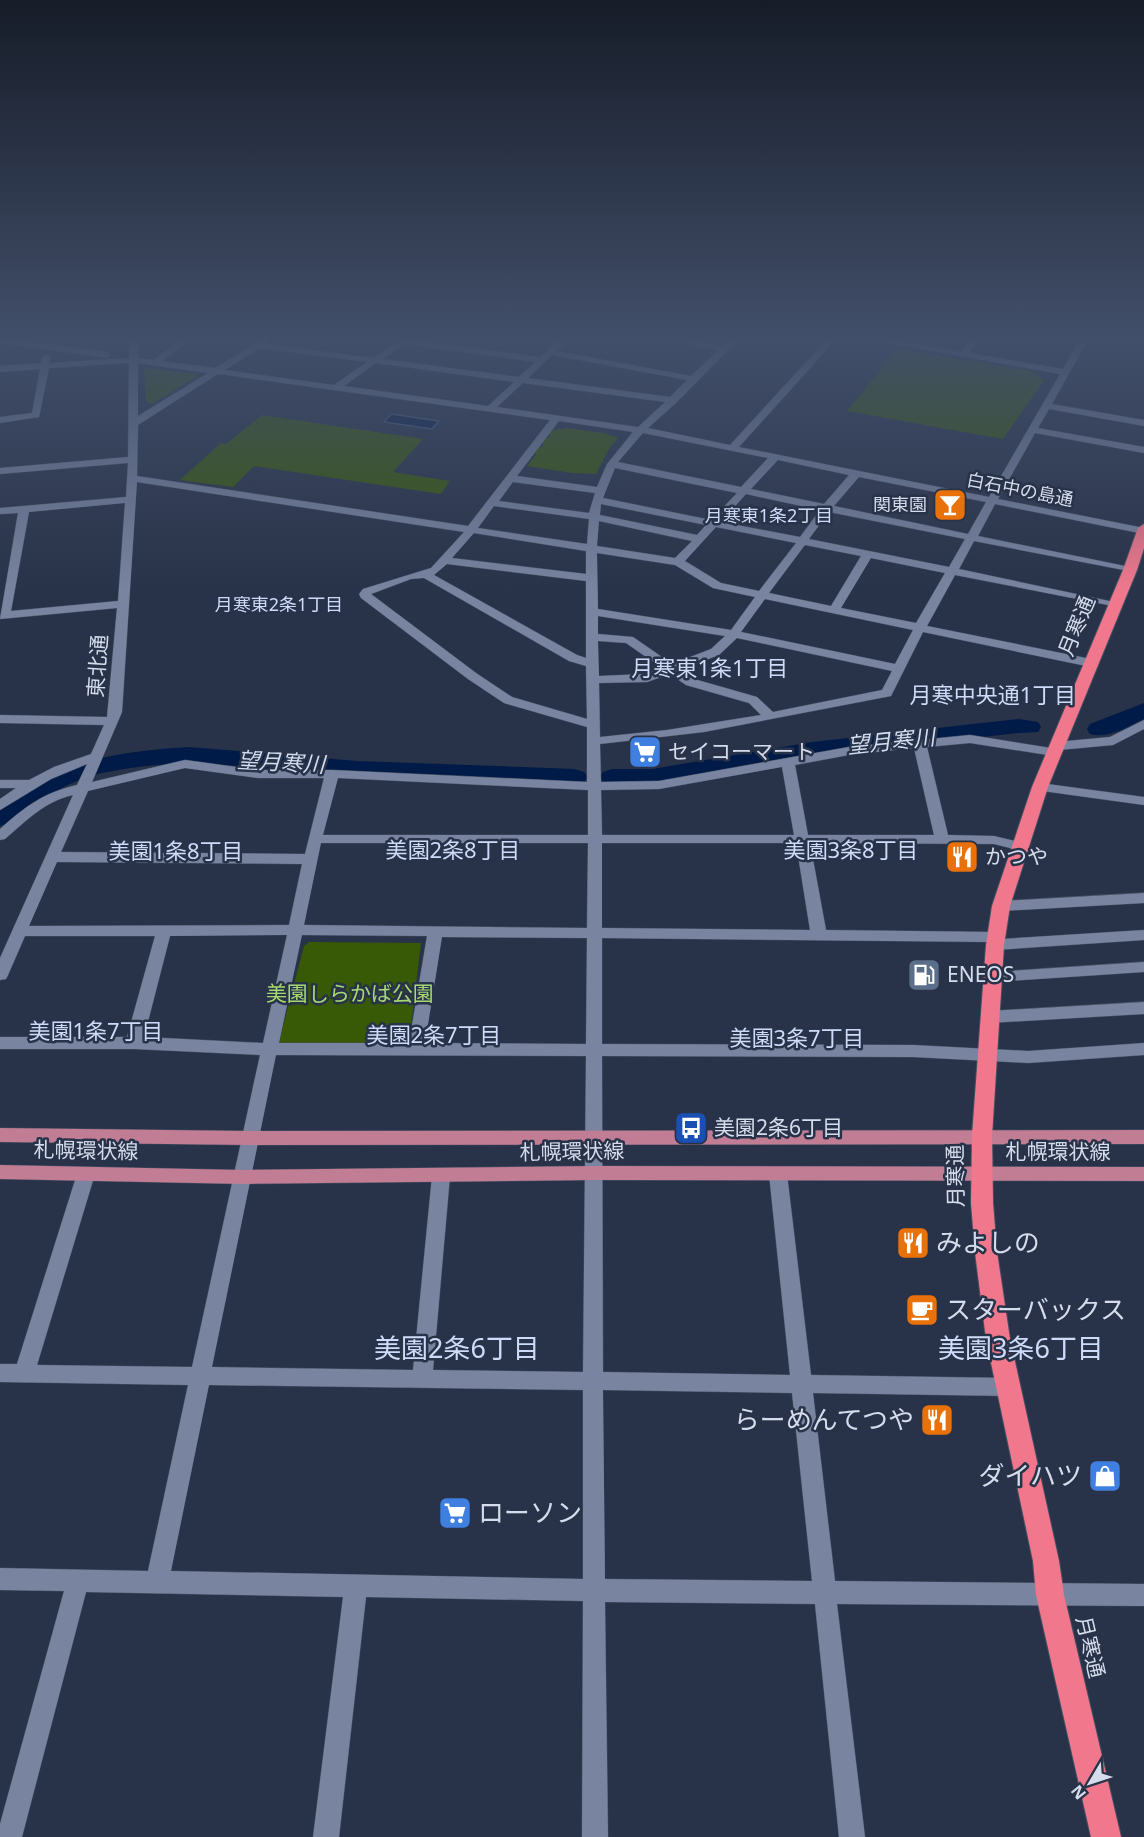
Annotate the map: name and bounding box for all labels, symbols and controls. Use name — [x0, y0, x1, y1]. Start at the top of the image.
street label: 白石中の島通 — [965, 467, 1075, 511]
bar icon: 関東園 — [932, 487, 968, 523]
place label: 関東園 — [873, 492, 927, 516]
district label: 月寒東1条2丁目 — [705, 503, 833, 527]
street label: 月寒通 — [1051, 591, 1101, 660]
district label: 月寒東2条1丁目 — [215, 592, 343, 616]
street label: 東北通 — [81, 634, 113, 698]
district label: 月寒東1条1丁目 — [631, 652, 789, 682]
district label: 月寒中央通1丁目 — [910, 679, 1076, 709]
water label: 望月寒川 — [846, 720, 938, 760]
supermarket icon: セイコーマート — [627, 734, 663, 770]
place label: セイコーマート — [668, 737, 815, 765]
water label: 望月寒川 — [236, 744, 328, 778]
district label: 美園2条8丁目 — [385, 834, 521, 864]
district label: 美園3条8丁目 — [783, 834, 919, 864]
district label: 美園1条8丁目 — [108, 835, 244, 865]
restaurant icon: かつや — [944, 839, 980, 875]
place label: かつや — [985, 842, 1048, 870]
fuel station icon: ENEOS — [906, 957, 942, 993]
place label: ENEOS — [947, 960, 1014, 988]
park label: 美園しらかば公園 — [266, 979, 434, 1007]
district label: 美園1条7丁目 — [28, 1015, 164, 1045]
district label: 美園2条7丁目 — [366, 1019, 502, 1049]
district label: 美園3条7丁目 — [729, 1022, 865, 1052]
bus stop icon: 美園2条6丁目 — [673, 1110, 709, 1146]
place label: 美園2条6丁目 — [714, 1113, 843, 1141]
street label: 札幌環状線 — [33, 1135, 139, 1165]
street label: 札幌環状線 — [519, 1136, 625, 1166]
street label: 札幌環状線 — [1006, 1137, 1111, 1165]
street label: 月寒通 — [940, 1144, 970, 1208]
place label: みよしの — [936, 1224, 1040, 1260]
restaurant icon: みよしの — [895, 1225, 931, 1261]
place label: スターバックス — [945, 1291, 1126, 1327]
cafe icon: スターバックス — [904, 1292, 940, 1328]
district label: 美園2条6丁目 — [374, 1329, 540, 1366]
district label: 美園3条6丁目 — [938, 1329, 1104, 1366]
place label: らーめんてつや — [734, 1401, 914, 1437]
restaurant icon: らーめんてつや — [919, 1402, 955, 1438]
place label: ダイハツ — [979, 1457, 1082, 1493]
shop icon: ダイハツ — [1087, 1458, 1123, 1494]
place label: ローソン — [478, 1494, 582, 1530]
supermarket icon: ローソン — [437, 1495, 473, 1531]
street label: 月寒通 — [1070, 1613, 1112, 1681]
north arrow — [1060, 1753, 1120, 1813]
text: N — [1066, 1780, 1091, 1804]

